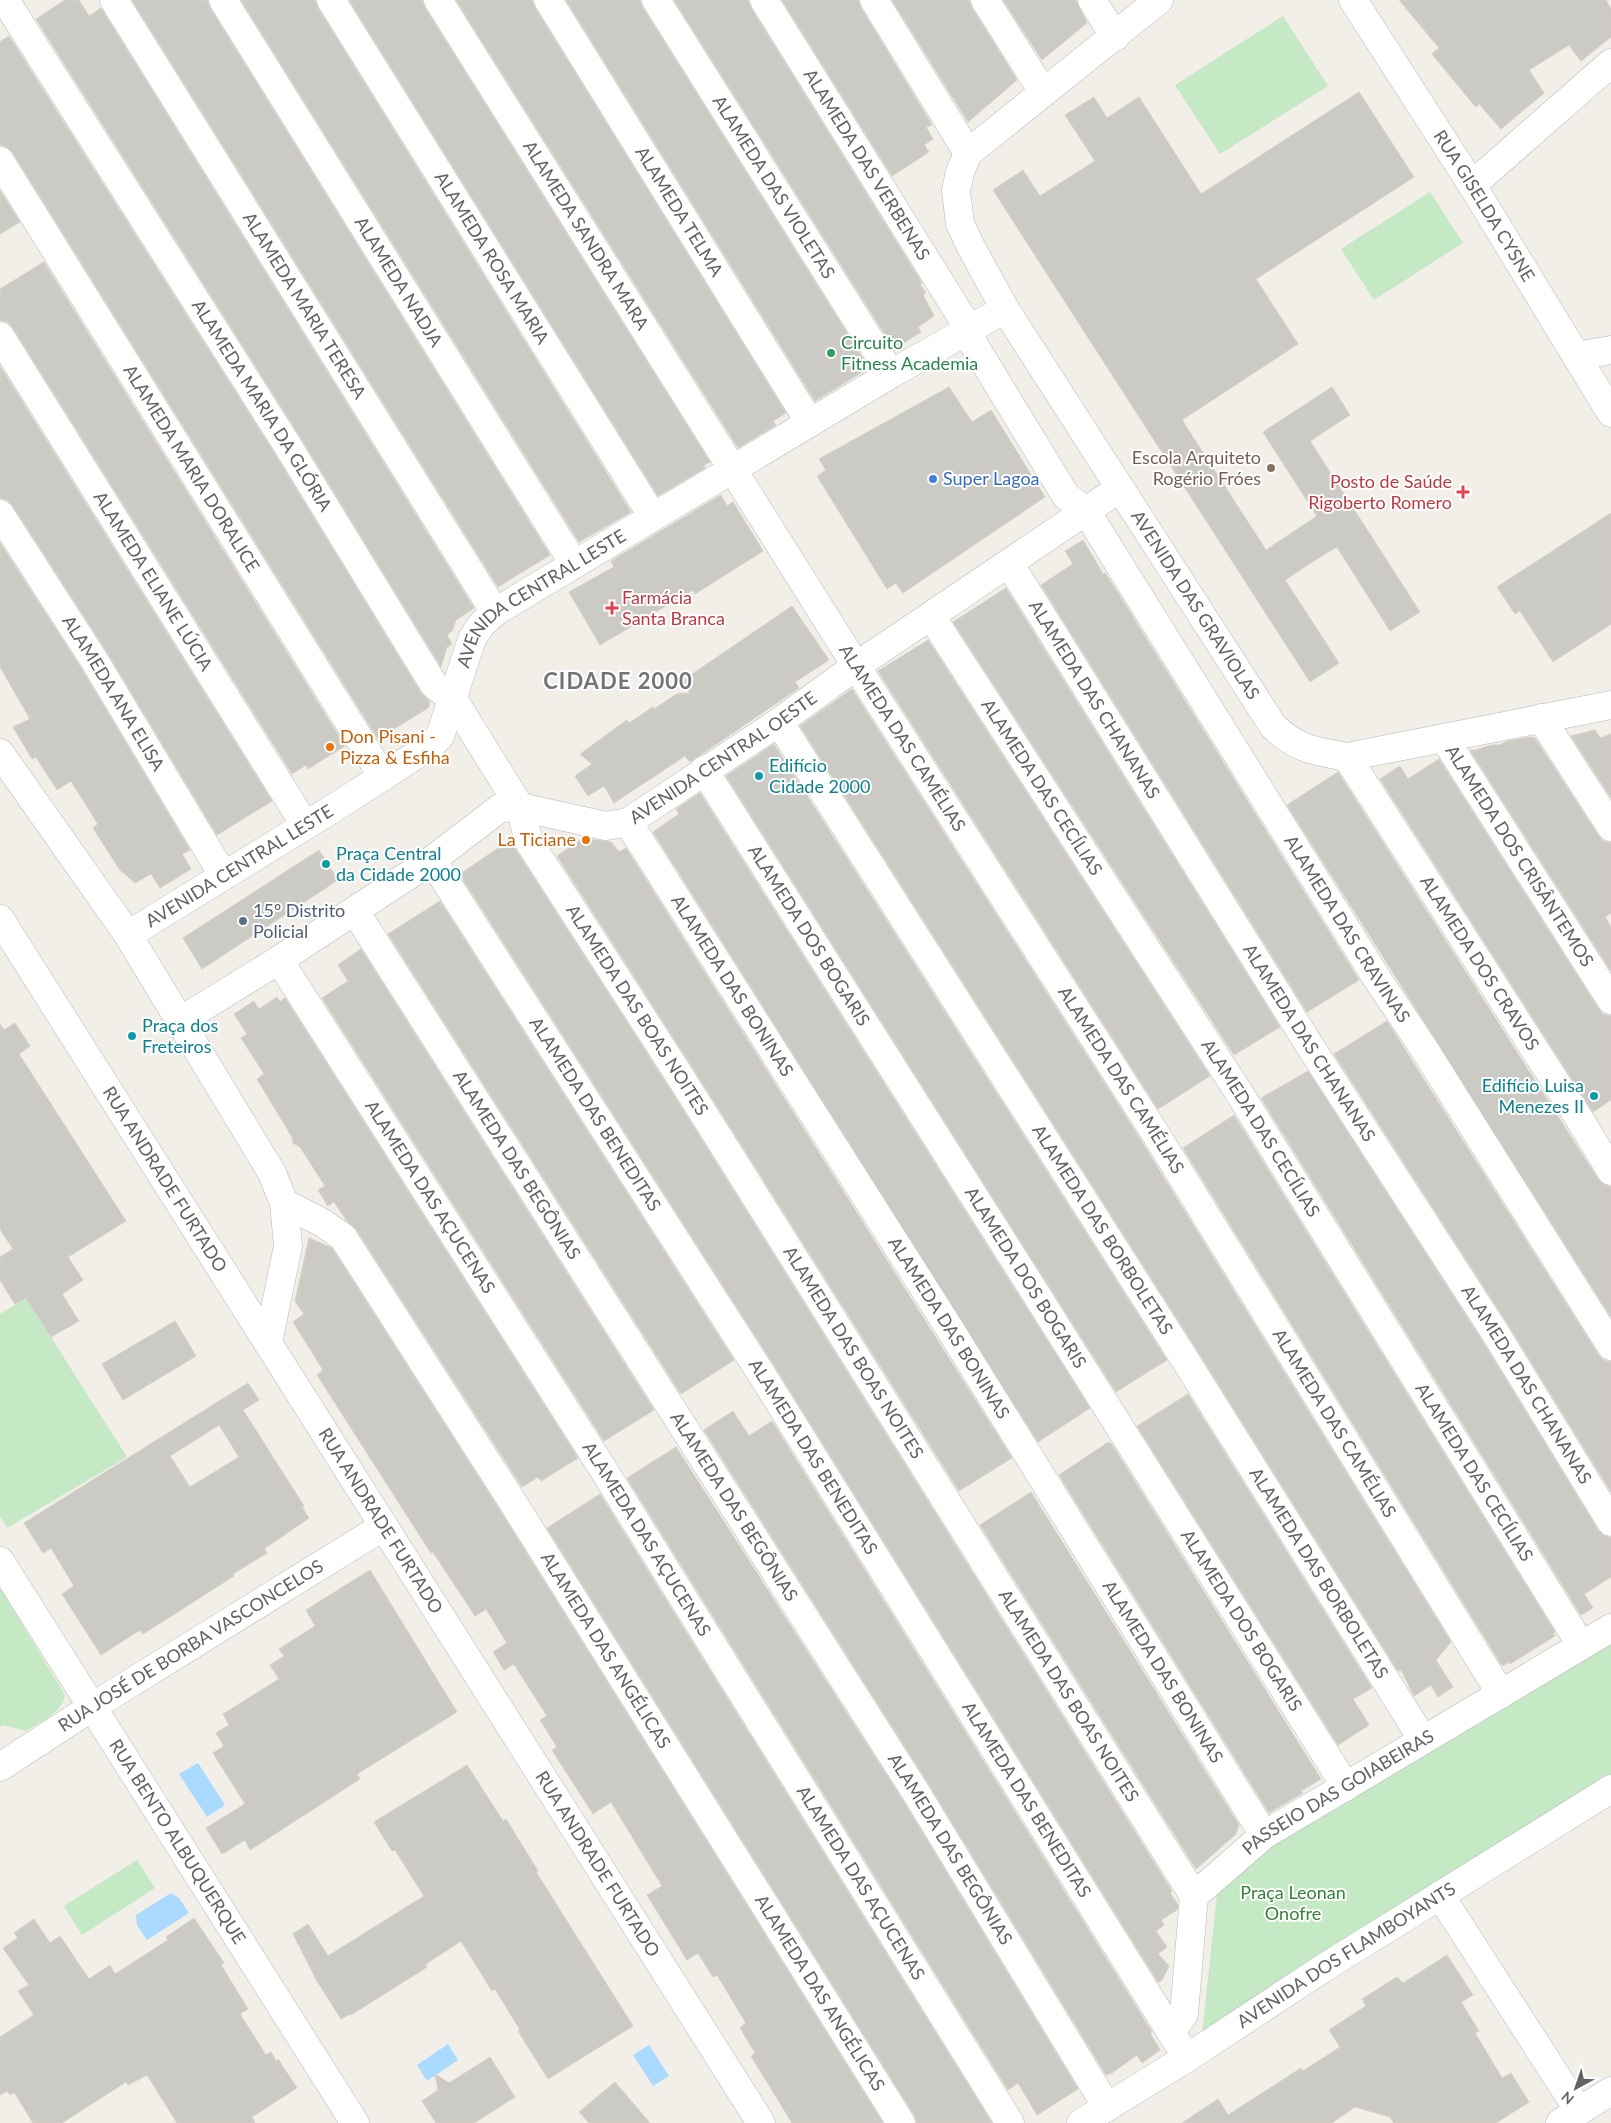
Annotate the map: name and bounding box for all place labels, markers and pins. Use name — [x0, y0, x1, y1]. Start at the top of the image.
place label: Circuito Fitness Academia — [841, 331, 978, 374]
marker: Circuito Fitness Academia — [825, 347, 837, 359]
place label: Escola Arquiteto Rogério Fróes — [1132, 446, 1261, 489]
marker: Escola Arquiteto Rogério Fróes — [1265, 462, 1277, 474]
place label: Super Lagoa — [943, 467, 1040, 489]
place label: Posto de Saúde Rigoberto Romero — [1308, 470, 1452, 513]
marker: Super Lagoa — [927, 473, 939, 485]
marker: Posto de Saúde Rigoberto Romero — [1456, 485, 1470, 499]
place label: Farmácia Santa Branca — [622, 586, 725, 629]
marker: Farmácia Santa Branca — [606, 602, 618, 614]
place label: Don Pisani - Pizza & Esfiha — [340, 725, 450, 768]
marker: Don Pisani - Pizza & Esfiha — [324, 741, 336, 753]
place label: Edifício Cidade 2000 — [769, 754, 870, 797]
marker: Edifício Cidade 2000 — [753, 770, 765, 782]
place label: La Ticiane — [497, 828, 576, 850]
marker: La Ticiane — [580, 834, 592, 846]
place label: Praça Central da Cidade 2000 — [336, 842, 461, 885]
marker: Praça Central da Cidade 2000 — [320, 858, 332, 870]
place label: 15º Distrito Policial — [253, 899, 345, 942]
marker: 15º Distrito Policial — [237, 915, 249, 927]
place label: Praça dos Freteiros — [142, 1014, 218, 1057]
marker: Praça dos Freteiros — [126, 1030, 138, 1042]
place label: Edifício Luisa Menezes II — [1482, 1074, 1584, 1117]
marker: Edifício Luisa Menezes II — [1588, 1090, 1600, 1102]

